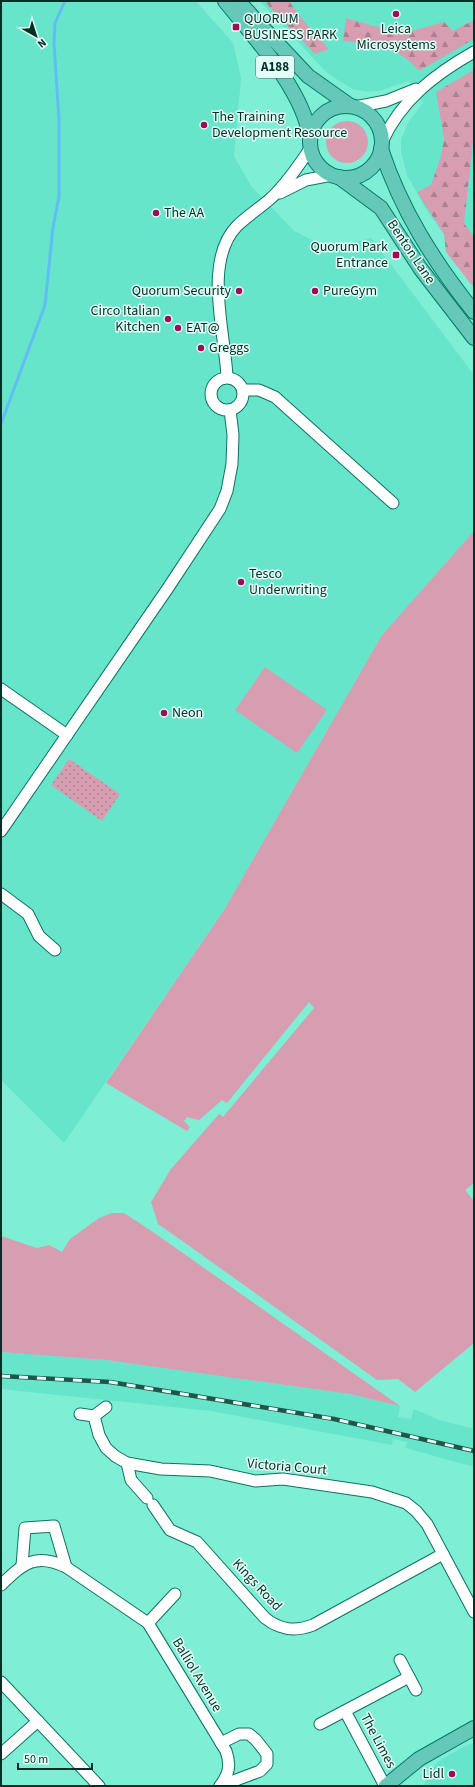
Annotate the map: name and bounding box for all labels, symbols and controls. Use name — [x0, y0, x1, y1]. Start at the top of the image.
place label: QUORUM BUSINESS PARK — [244, 9, 338, 45]
marker: Leica Microsystems — [391, 9, 401, 19]
north arrow — [16, 16, 56, 56]
place label: Leica Microsystems — [356, 19, 436, 55]
marker: QUORUM BUSINESS PARK — [231, 22, 241, 32]
text: N — [34, 35, 50, 52]
road number: A188 — [256, 56, 294, 78]
place label: The Training Development Resource — [212, 107, 347, 143]
marker: The Training Development Resource — [199, 120, 209, 130]
place label: The AA — [164, 203, 204, 223]
marker: The AA — [151, 208, 161, 218]
street label: Benton Lane — [382, 216, 440, 288]
place label: Quorum Park Entrance — [310, 237, 388, 273]
marker: Quorum Park Entrance — [391, 250, 401, 260]
place label: Quorum Security — [132, 281, 231, 301]
place label: PureGym — [323, 281, 377, 301]
marker: Quorum Security — [234, 286, 244, 296]
marker: PureGym — [310, 286, 320, 296]
place label: Circo Italian Kitchen — [90, 301, 160, 337]
marker: Circo Italian Kitchen — [163, 314, 173, 324]
place label: EAT@ — [186, 318, 220, 338]
marker: EAT@ — [173, 323, 183, 333]
place label: Greggs — [209, 338, 249, 358]
marker: Greggs — [196, 343, 206, 353]
place label: Tesco Underwriting — [249, 564, 327, 600]
marker: Tesco Underwriting — [236, 577, 246, 587]
place label: Neon — [172, 703, 203, 723]
marker: Neon — [159, 708, 169, 718]
street label: Victoria Court — [246, 1454, 328, 1480]
street label: Kings Road — [228, 1554, 286, 1616]
street label: Balliol Avenue — [167, 1634, 227, 1716]
street label: The Limes — [355, 1710, 401, 1772]
scale bar — [18, 1745, 92, 1771]
text: 50 m — [24, 1751, 48, 1768]
place label: Lidl — [422, 1764, 444, 1784]
marker: Lidl — [447, 1769, 457, 1779]

